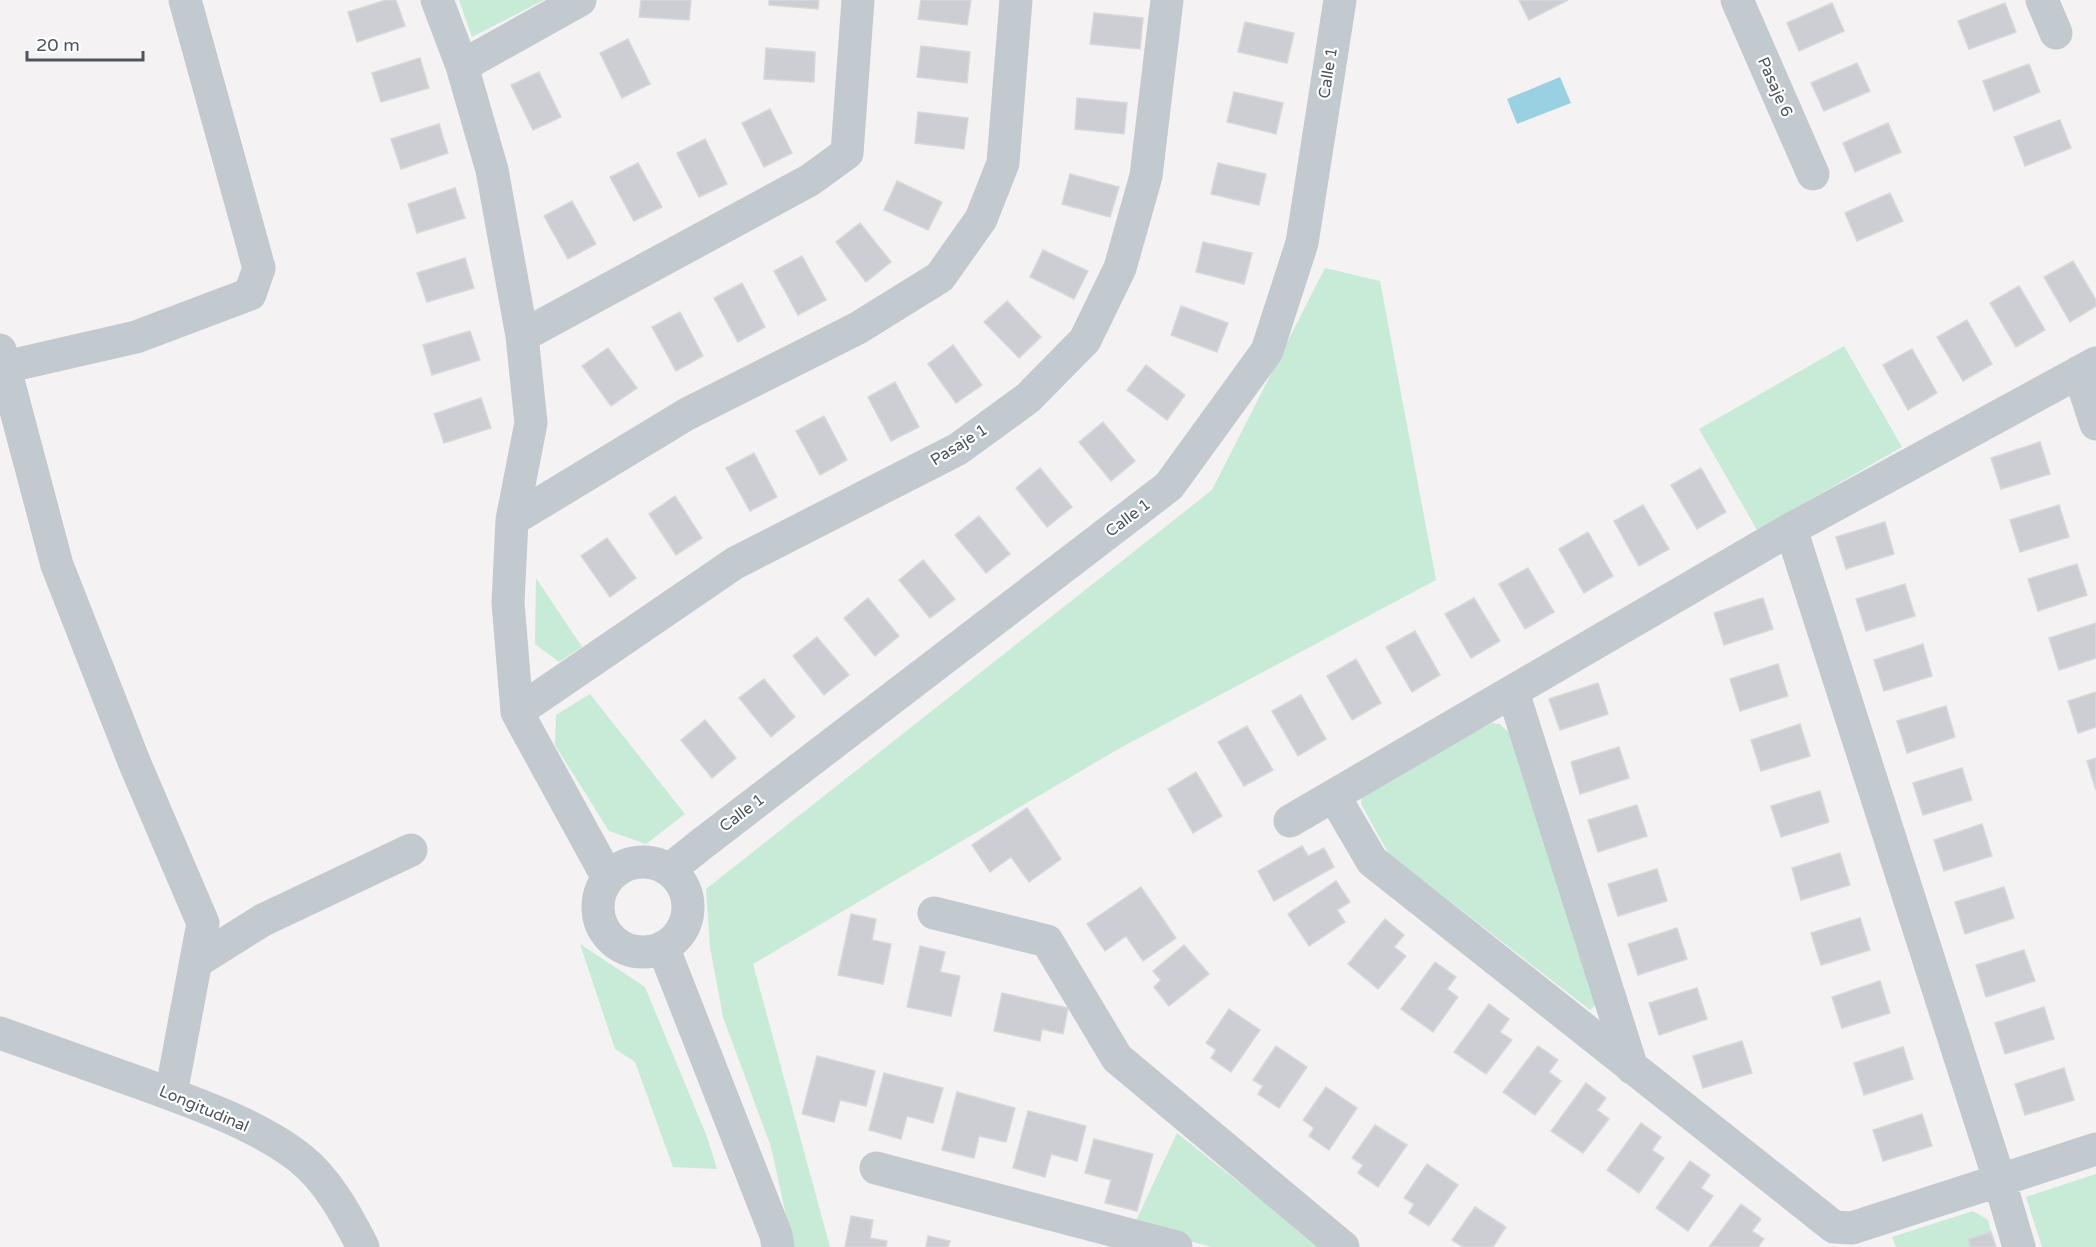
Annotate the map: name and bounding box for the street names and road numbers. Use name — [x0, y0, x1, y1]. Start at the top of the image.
street label: Calle 1 — [1314, 46, 1342, 100]
street label: Pasaje 6 — [1753, 54, 1797, 120]
street label: Pasaje 1 — [927, 420, 991, 470]
street label: Calle 1 — [1101, 495, 1155, 541]
street label: Calle 1 — [715, 790, 769, 836]
street label: Longitudinal — [156, 1081, 252, 1137]

